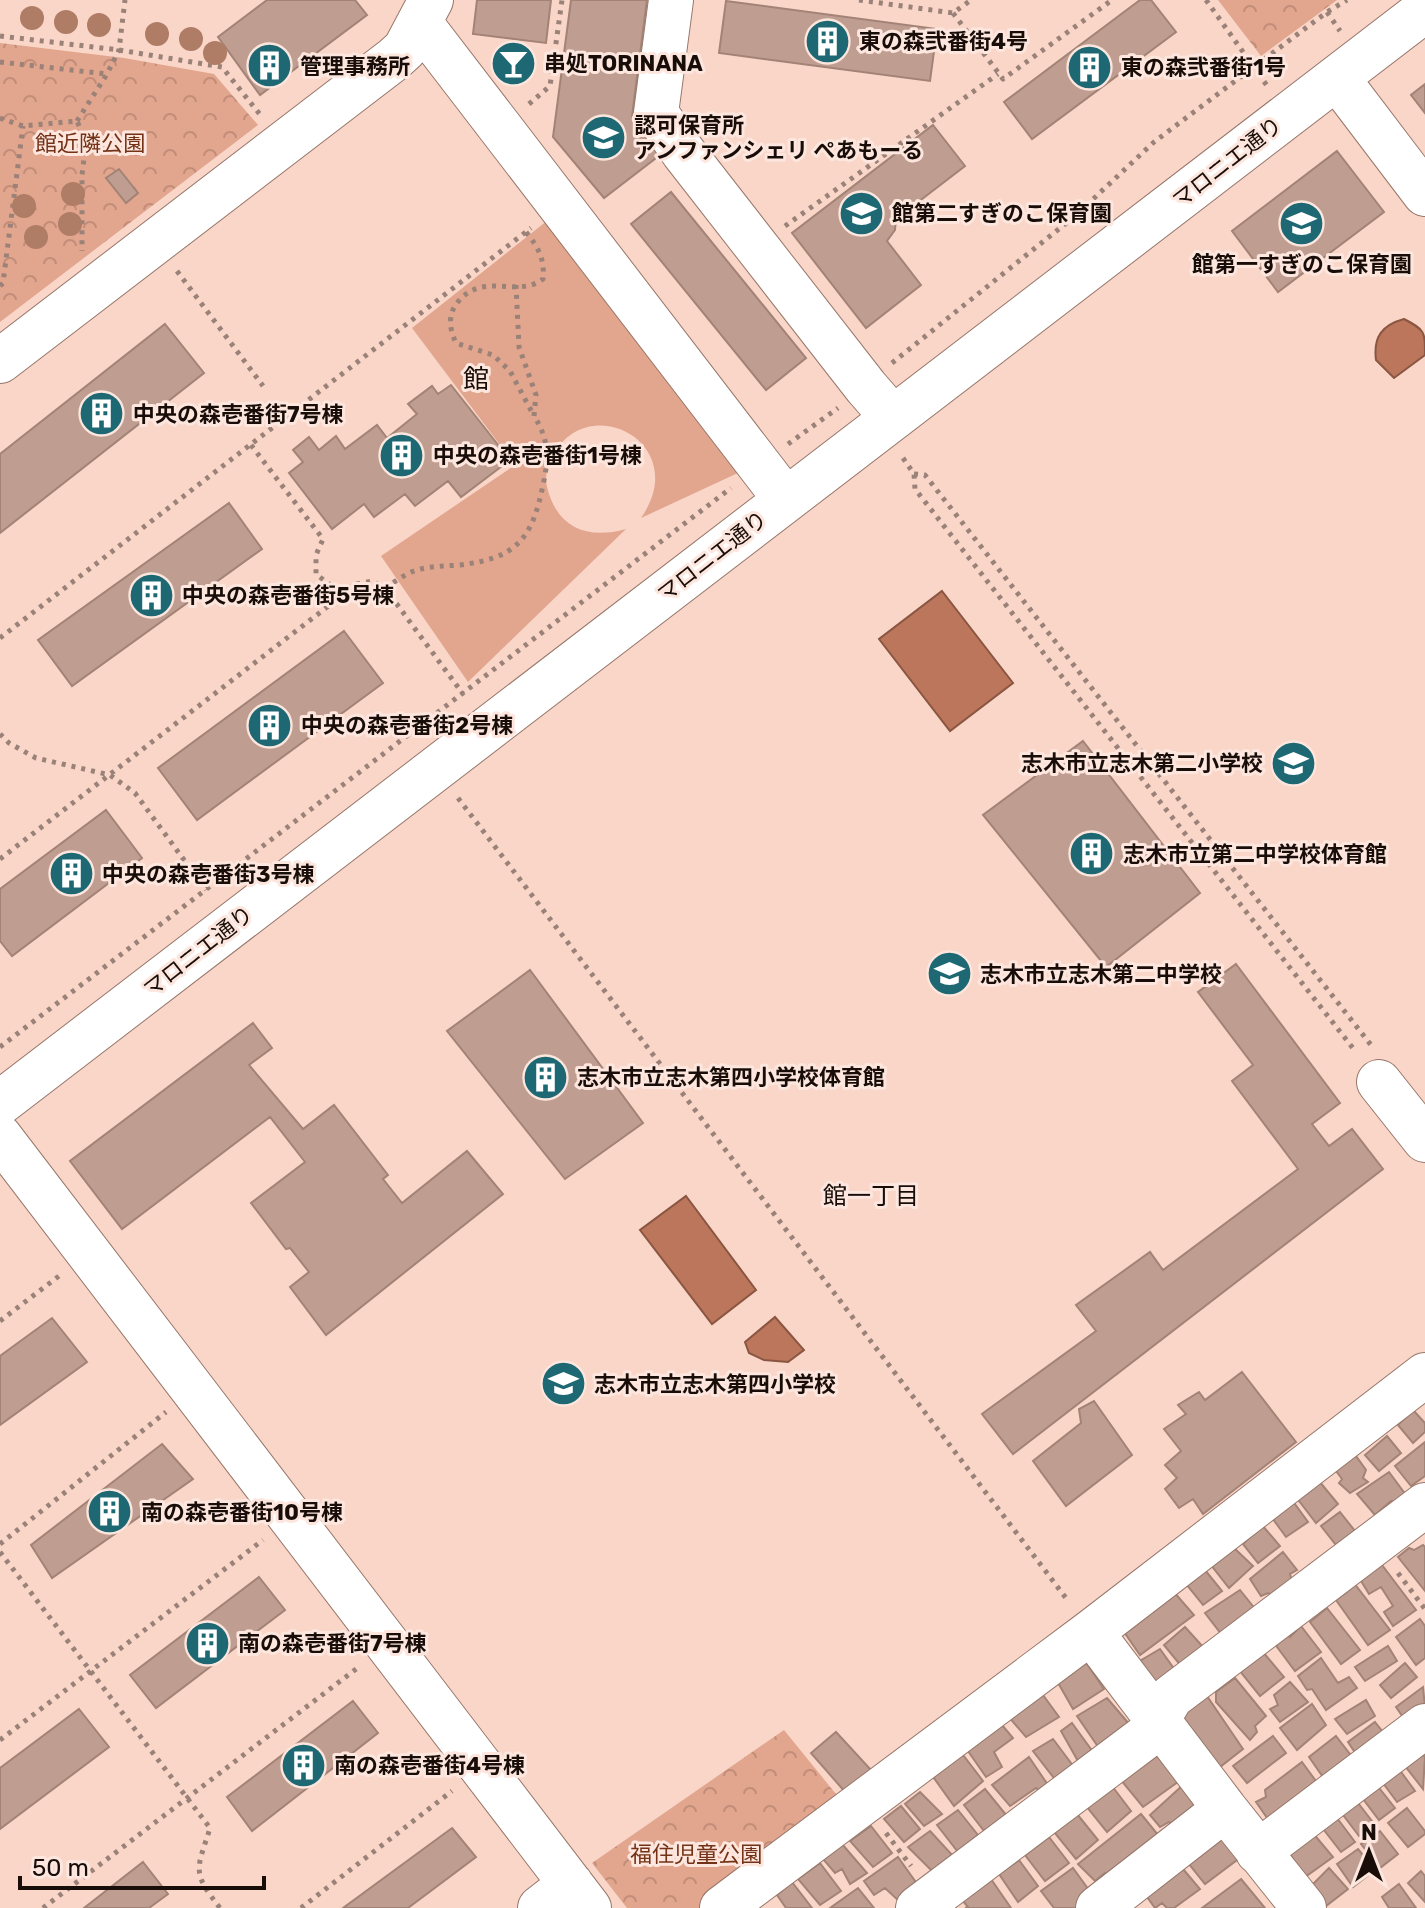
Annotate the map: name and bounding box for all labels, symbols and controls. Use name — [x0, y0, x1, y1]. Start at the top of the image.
building icon: 東の森弐番街4号 — [804, 17, 852, 65]
place label: 東の森弐番街4号 — [859, 28, 1028, 55]
bar icon: 串処TORINANA — [489, 39, 537, 87]
building icon: 管理事務所 — [245, 42, 293, 90]
building icon: 東の森弐番街1号 — [1066, 43, 1114, 91]
place label: 串処TORINANA — [544, 50, 703, 77]
place label: 管理事務所 — [300, 53, 410, 80]
place label: 東の森弐番街1号 — [1121, 54, 1286, 81]
street label: マロニエ通り — [1167, 111, 1288, 214]
place label: 認可保育所 アンファンシェリ ぺあもーる — [634, 112, 923, 164]
school or university icon: 認可保育所 アンファンシェリ ぺあもーる — [579, 114, 627, 162]
park label: 館近隣公園 — [35, 130, 145, 157]
school or university icon: 館第二すぎのこ保育園 — [837, 189, 885, 237]
school or university icon: 館第一すぎのこ保育園 — [1278, 199, 1326, 247]
place label: 館第二すぎのこ保育園 — [892, 200, 1112, 227]
place label: 館第一すぎのこ保育園 — [1192, 251, 1412, 278]
district label: 館 — [463, 364, 489, 395]
building icon: 中央の森壱番街7号棟 — [78, 390, 126, 438]
place label: 中央の森壱番街7号棟 — [133, 401, 344, 428]
building icon: 中央の森壱番街1号棟 — [378, 431, 426, 479]
place label: 中央の森壱番街1号棟 — [433, 442, 642, 469]
street label: マロニエ通り — [652, 505, 773, 608]
building icon: 中央の森壱番街5号棟 — [127, 571, 175, 619]
place label: 中央の森壱番街5号棟 — [182, 582, 394, 609]
building icon: 中央の森壱番街2号棟 — [246, 701, 294, 749]
place label: 中央の森壱番街2号棟 — [301, 712, 513, 739]
school or university icon: 志木市立志木第二小学校 — [1270, 739, 1318, 787]
place label: 志木市立志木第二小学校 — [1021, 750, 1263, 777]
building icon: 志木市立第二中学校体育館 — [1068, 830, 1116, 878]
place label: 志木市立第二中学校体育館 — [1123, 841, 1387, 868]
building icon: 中央の森壱番街3号棟 — [47, 850, 95, 898]
place label: 中央の森壱番街3号棟 — [102, 861, 315, 888]
street label: マロニエ通り — [138, 900, 259, 1003]
school or university icon: 志木市立志木第二中学校 — [925, 950, 973, 998]
place label: 志木市立志木第二中学校 — [980, 961, 1222, 988]
building icon: 志木市立志木第四小学校体育館 — [522, 1053, 570, 1101]
place label: 志木市立志木第四小学校体育館 — [577, 1064, 885, 1091]
district label: 館一丁目 — [823, 1182, 919, 1210]
school or university icon: 志木市立志木第四小学校 — [539, 1360, 587, 1408]
place label: 志木市立志木第四小学校 — [594, 1371, 836, 1398]
building icon: 南の森壱番街10号棟 — [86, 1488, 134, 1536]
place label: 南の森壱番街10号棟 — [141, 1499, 343, 1526]
building icon: 南の森壱番街7号棟 — [183, 1619, 231, 1667]
place label: 南の森壱番街7号棟 — [238, 1630, 427, 1657]
building icon: 南の森壱番街4号棟 — [279, 1741, 327, 1789]
place label: 南の森壱番街4号棟 — [334, 1752, 525, 1779]
north arrow — [1329, 1812, 1409, 1892]
text: N — [1361, 1819, 1377, 1846]
scale bar — [20, 1840, 264, 1890]
park label: 福住児童公園 — [630, 1841, 762, 1868]
text: 50 m — [32, 1854, 89, 1882]

